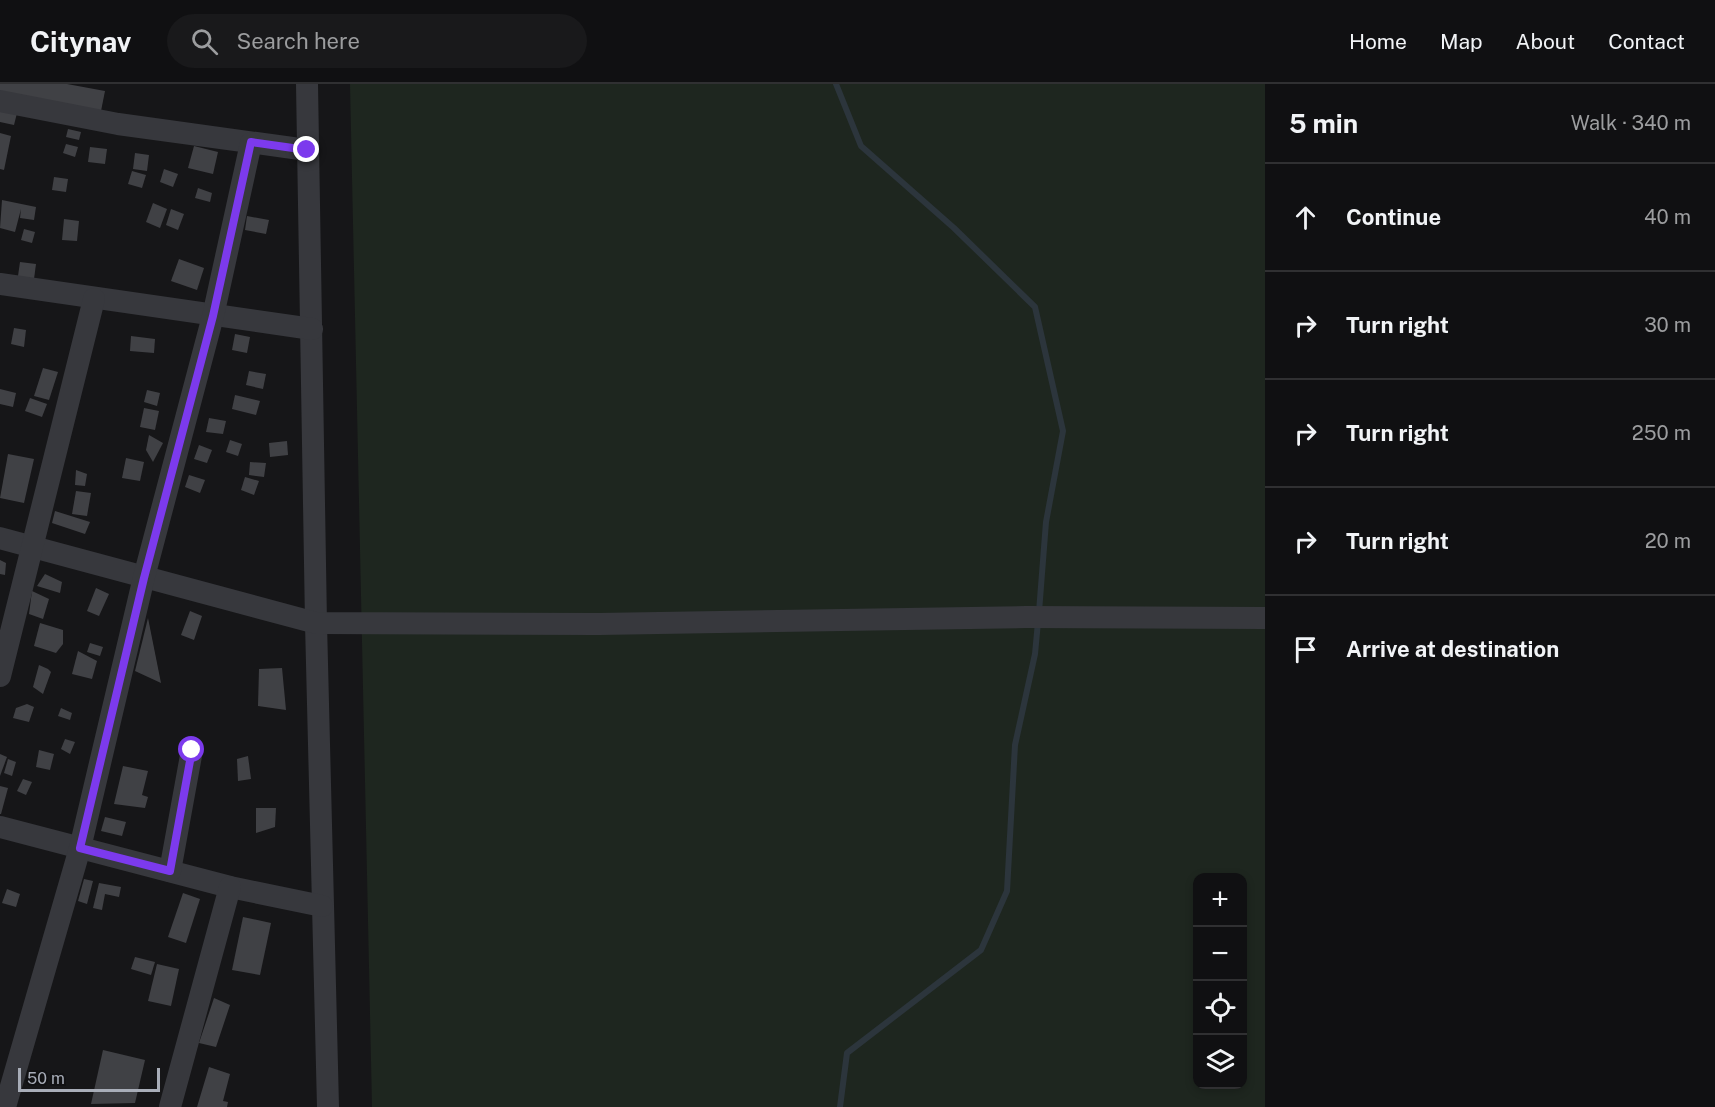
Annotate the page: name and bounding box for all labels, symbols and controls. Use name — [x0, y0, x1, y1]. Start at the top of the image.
search box — [167, 14, 587, 68]
text: Citynav — [30, 25, 131, 58]
icon: search — [188, 25, 221, 58]
text: Search here — [236, 28, 360, 54]
text: Home — [1349, 29, 1407, 54]
text: Map — [1440, 29, 1483, 54]
text: About — [1516, 29, 1575, 54]
text: Contact — [1608, 29, 1685, 54]
text: 5 min — [1289, 108, 1358, 139]
text: Walk · 340 m — [1571, 111, 1691, 135]
route end — [293, 136, 319, 162]
icon: ahead — [1289, 201, 1322, 234]
text: Continue — [1346, 204, 1441, 230]
text: 40 m — [1644, 205, 1691, 229]
icon: right — [1289, 309, 1322, 342]
text: Turn right — [1346, 312, 1449, 338]
text: 30 m — [1644, 313, 1691, 337]
icon: right — [1289, 417, 1322, 450]
text: Turn right — [1346, 420, 1449, 446]
text: 250 m — [1632, 421, 1691, 445]
icon: right — [1289, 525, 1322, 558]
text: Turn right — [1346, 528, 1449, 554]
text: 20 m — [1645, 529, 1691, 553]
icon: arrive — [1289, 633, 1322, 666]
text: Arrive at destination — [1346, 636, 1559, 662]
route start — [178, 736, 204, 762]
map controls — [1193, 873, 1247, 1089]
button: + — [1193, 873, 1247, 927]
button: − — [1193, 927, 1247, 981]
button: locate — [1193, 981, 1247, 1035]
button: layers — [1193, 1035, 1247, 1089]
scale bar — [18, 1065, 160, 1092]
text: 50 m — [27, 1069, 65, 1088]

